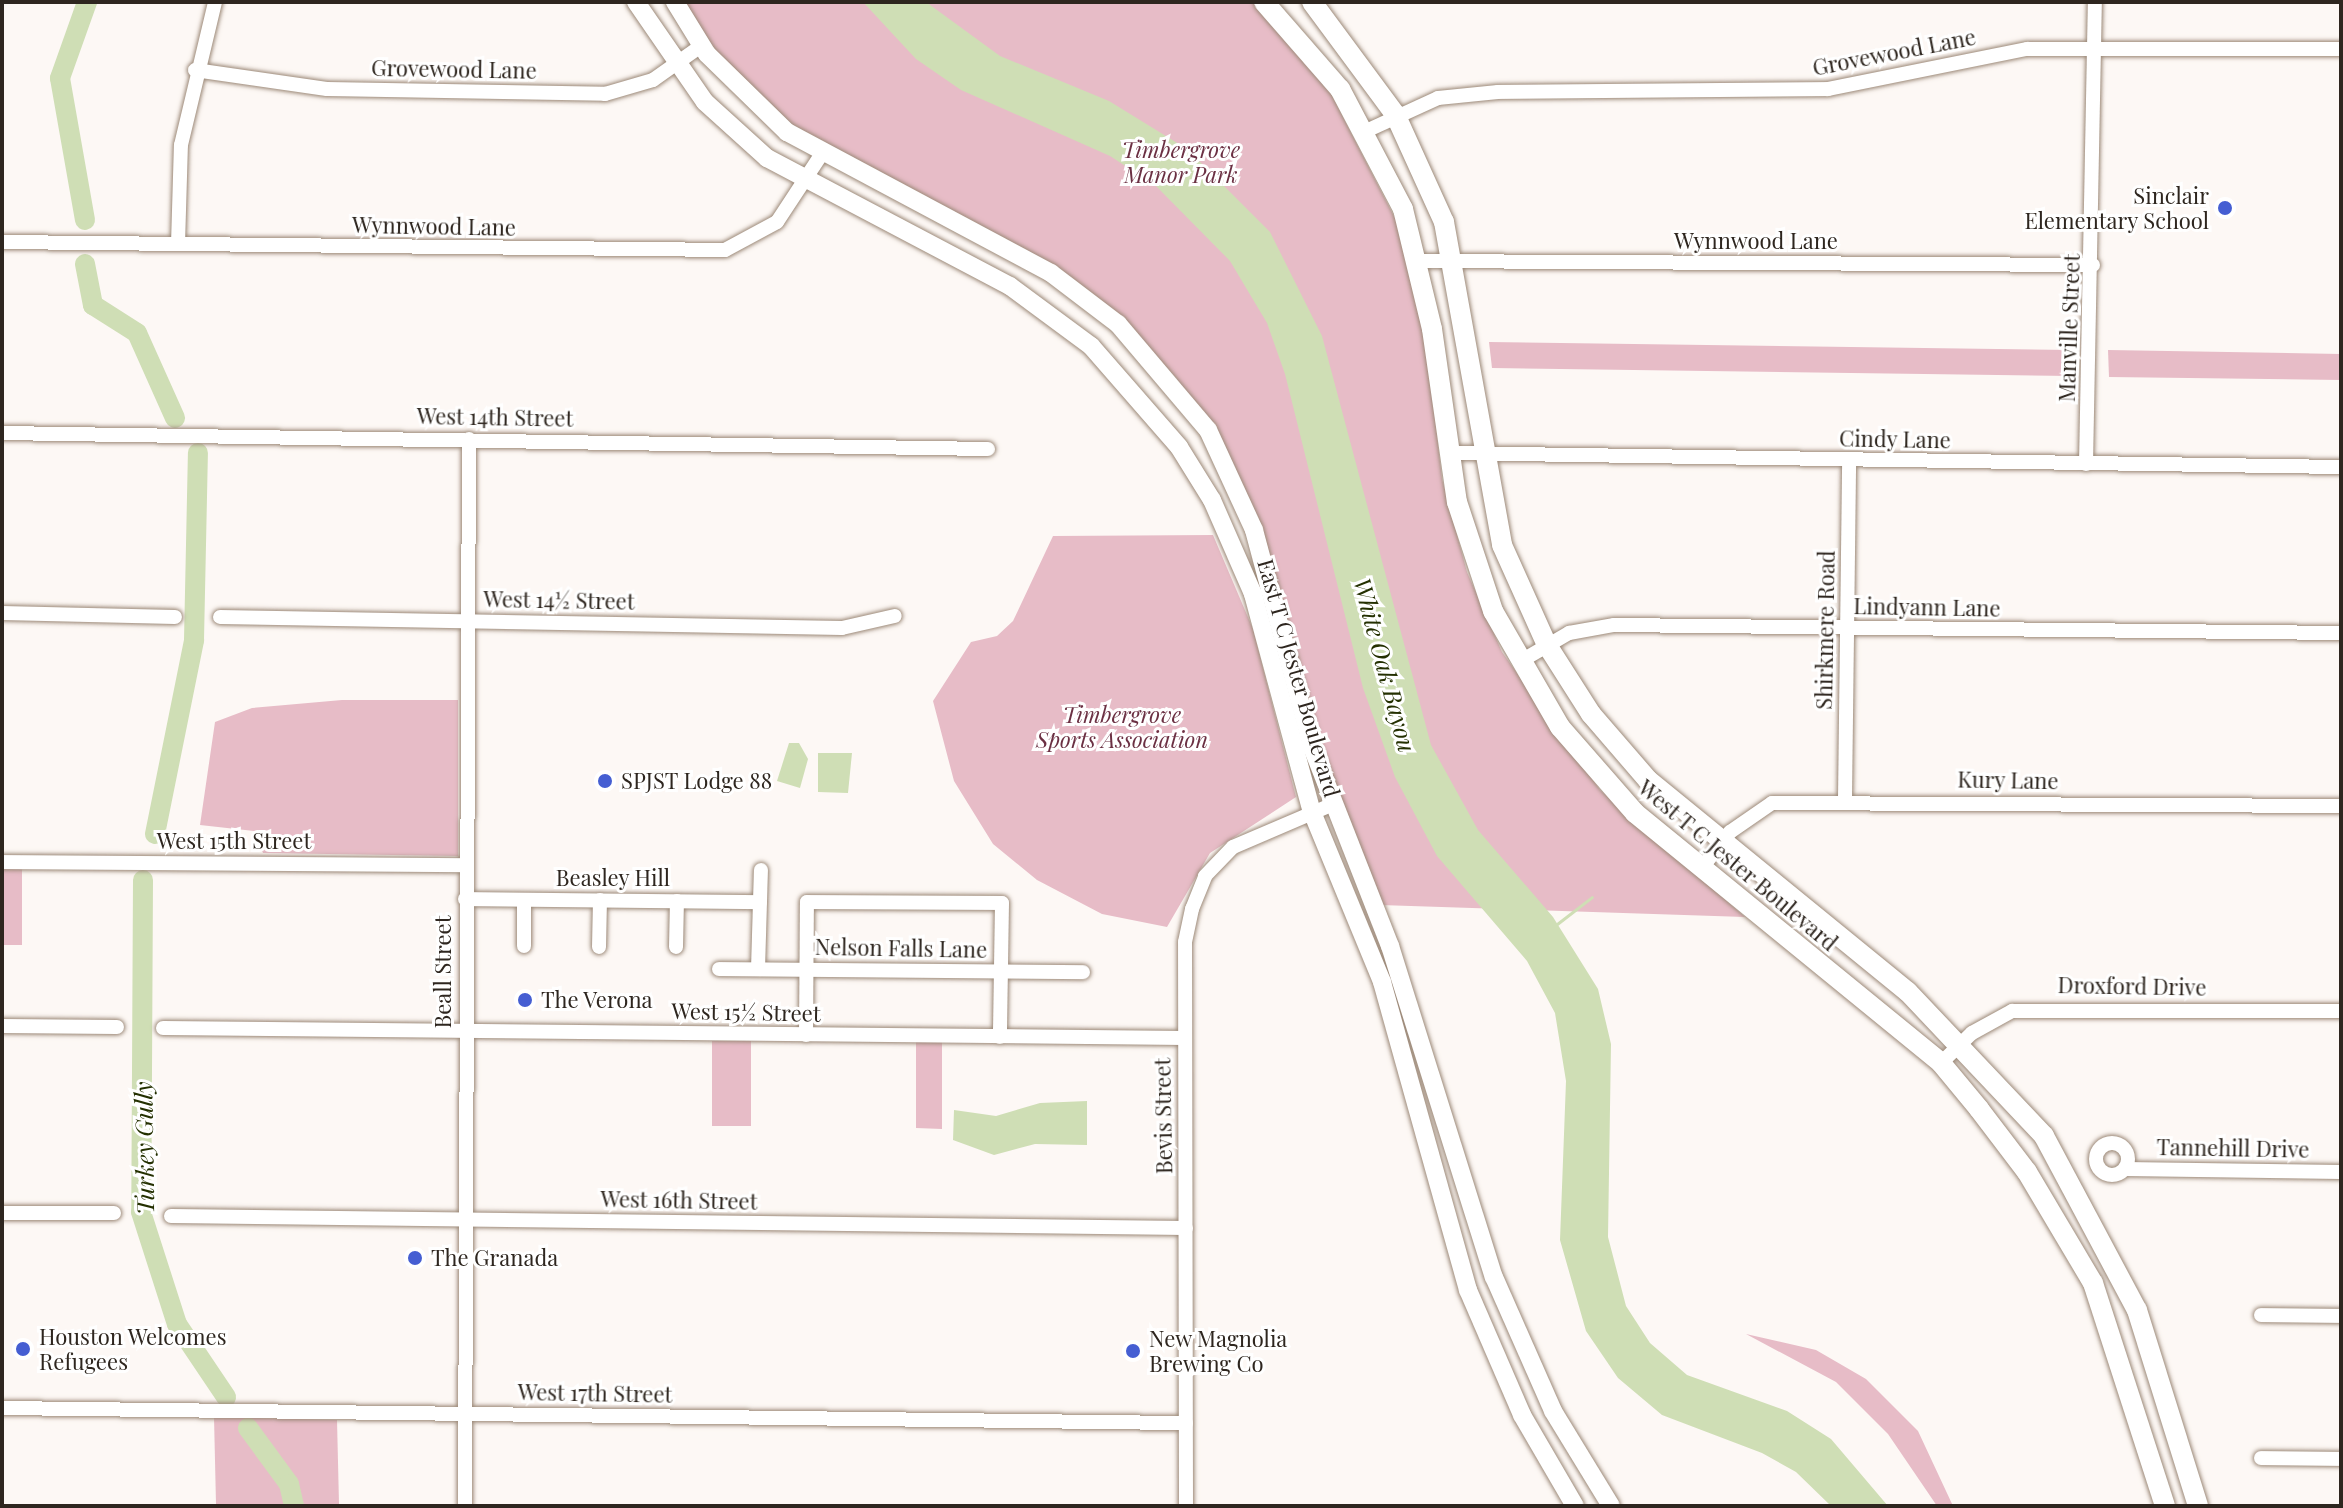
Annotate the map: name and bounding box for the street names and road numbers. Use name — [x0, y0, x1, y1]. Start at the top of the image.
street label: Grovewood Lane — [1810, 23, 1978, 81]
street label: Grovewood Lane — [371, 54, 537, 84]
street label: Wynnwood Lane — [352, 211, 516, 241]
street label: Wynnwood Lane — [1674, 228, 1838, 254]
street label: Manville Street — [2053, 253, 2085, 403]
street label: West 14th Street — [416, 402, 574, 432]
street label: Cindy Lane — [1839, 425, 1951, 453]
street label: Shirkmere Road — [1810, 550, 1840, 710]
street label: East T C Jester Boulevard — [1252, 555, 1346, 801]
street label: West 14½ Street — [483, 585, 635, 615]
street label: Lindyann Lane — [1853, 593, 2001, 621]
street label: Kury Lane — [1957, 766, 2059, 794]
street label: West T C Jester Boulevard — [1632, 773, 1844, 957]
street label: West 15th Street — [157, 828, 311, 854]
street label: Beasley Hill — [556, 865, 670, 891]
street label: Beall Street — [430, 916, 456, 1028]
street label: Nelson Falls Lane — [815, 933, 987, 963]
street label: Droxford Drive — [2057, 972, 2207, 1000]
street label: West 15½ Street — [671, 997, 821, 1027]
street label: Bevis Street — [1149, 1058, 1177, 1174]
street label: Tannehill Drive — [2156, 1133, 2310, 1163]
street label: West 16th Street — [600, 1185, 758, 1215]
street label: West 17th Street — [517, 1378, 673, 1408]

